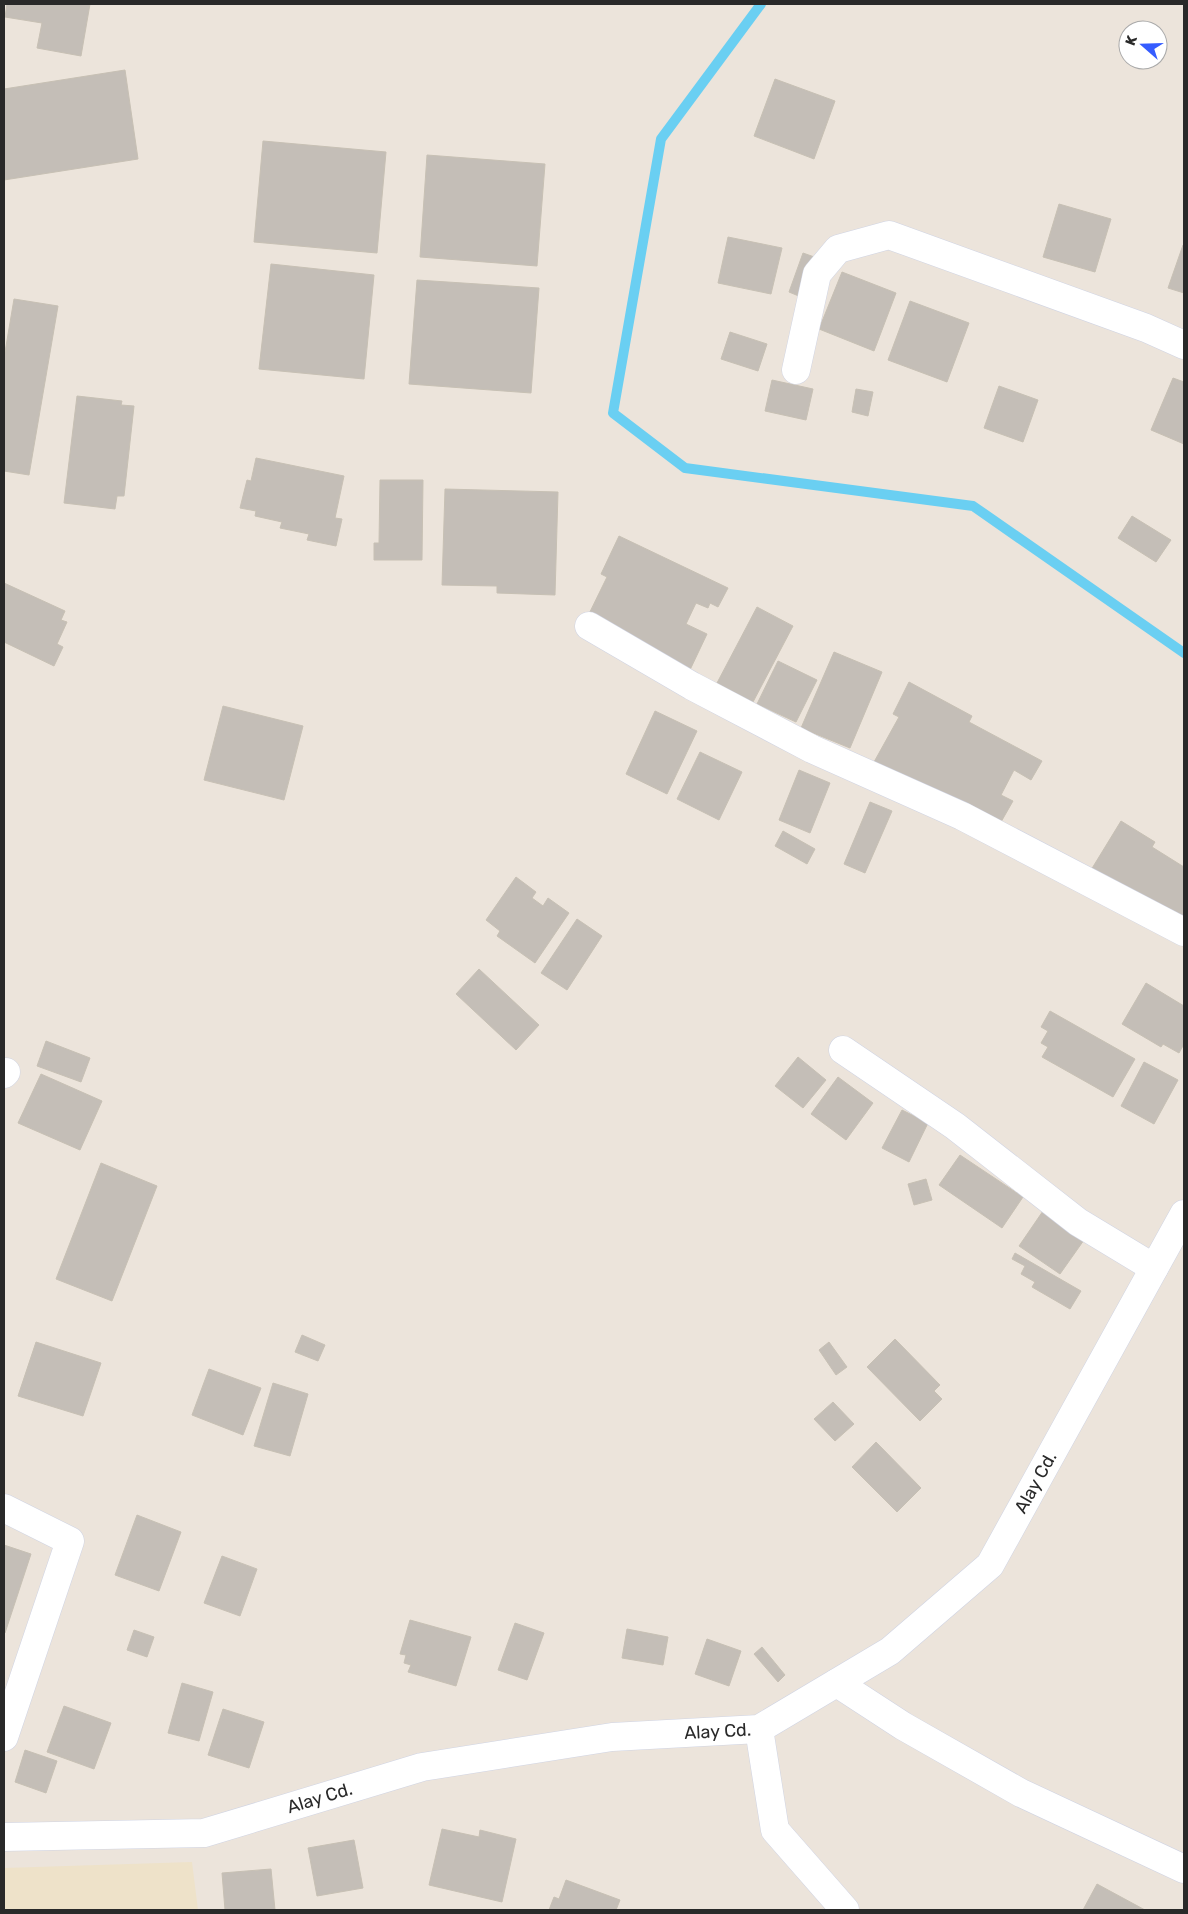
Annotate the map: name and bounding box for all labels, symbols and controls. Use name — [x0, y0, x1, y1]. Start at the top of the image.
north arrow — [1118, 20, 1168, 70]
text: K — [1122, 33, 1141, 48]
street label: Alay Cd. — [1010, 1448, 1062, 1517]
street label: Alay Cd. — [683, 1718, 752, 1744]
street label: Alay Cd. — [284, 1778, 355, 1818]

